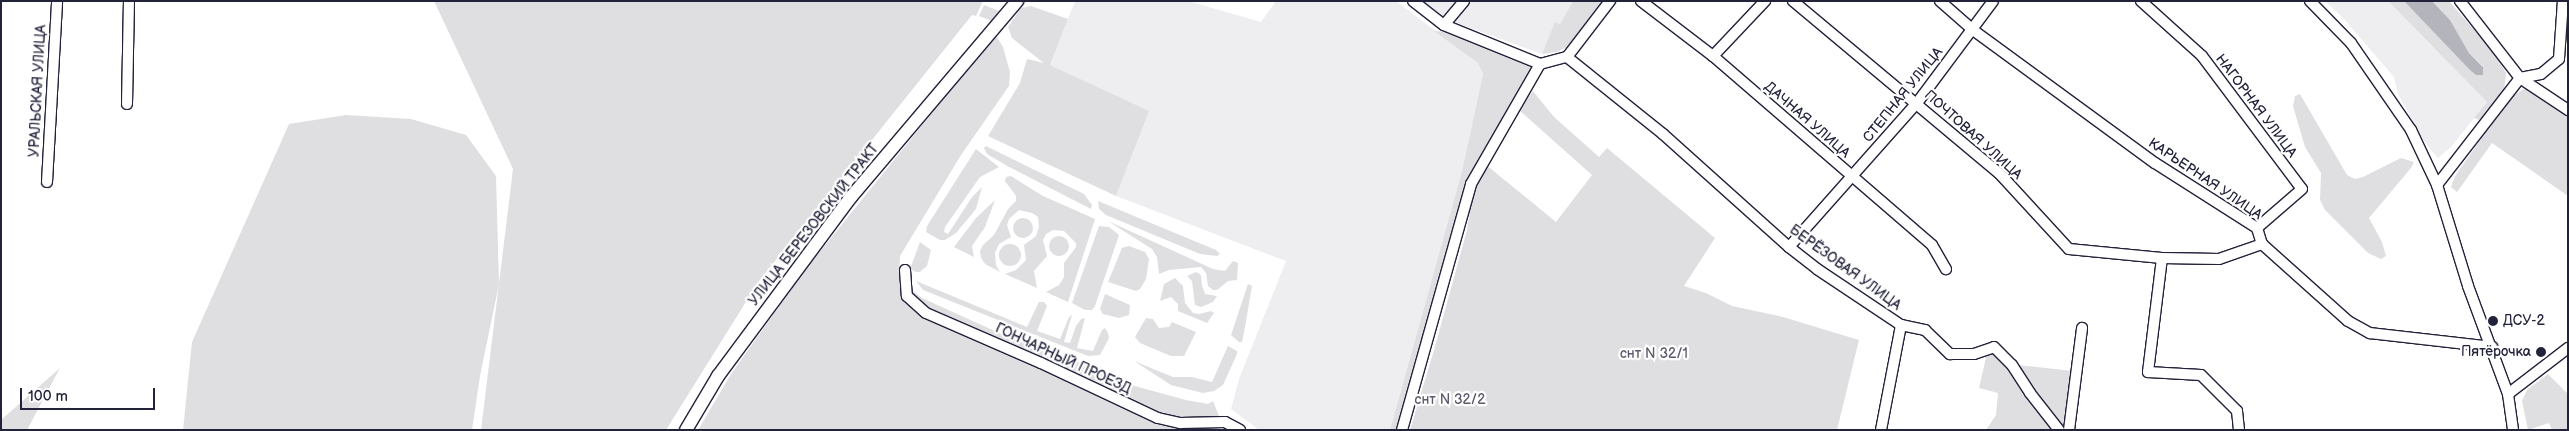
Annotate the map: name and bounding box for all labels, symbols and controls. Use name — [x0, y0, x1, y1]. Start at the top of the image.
street label: УРАЛЬСКАЯ УЛИЦА — [26, 24, 50, 158]
street label: СТЕПНАЯ УЛИЦА — [1860, 44, 1946, 146]
street label: НАГОРНАЯ УЛИЦА — [2212, 51, 2300, 161]
street label: ДАЧНАЯ УЛИЦА — [1761, 78, 1853, 162]
street label: ПОЧТОВАЯ УЛИЦА — [1921, 87, 2025, 183]
street label: КАРЬЕРНАЯ УЛИЦА — [2145, 135, 2265, 223]
street label: УЛИЦА БЕРЕЗОВСКИЙ ТРАКТ — [746, 141, 882, 309]
street label: БЕРЁЗОВАЯ УЛИЦА — [1786, 222, 1904, 314]
place label: ДСУ-2 — [2503, 313, 2545, 329]
marker: ДСУ-2 — [2487, 315, 2499, 327]
street label: ГОНЧАРНЫЙ ПРОЕЗД — [992, 320, 1134, 398]
place label: Пятёрочка — [2461, 344, 2531, 360]
park label: снт N 32/1 — [1620, 346, 1688, 362]
marker: Пятёрочка — [2535, 346, 2547, 358]
scale bar — [22, 378, 158, 410]
text: 100 m — [28, 387, 68, 406]
park label: снт N 32/2 — [1415, 392, 1485, 408]

